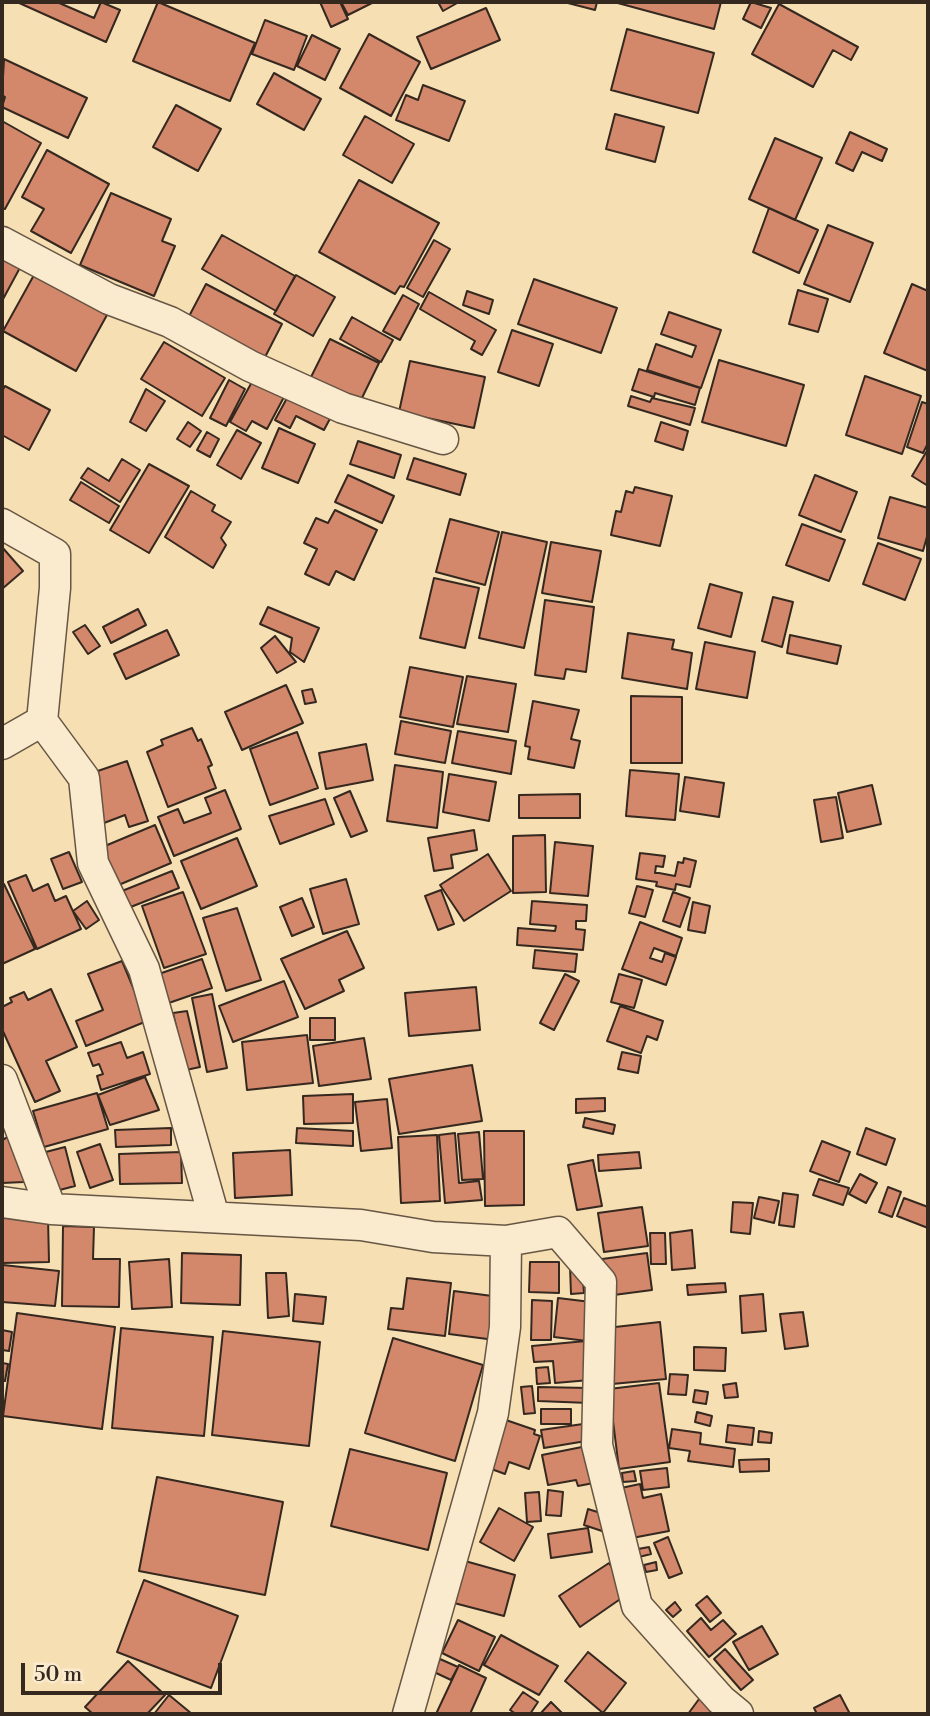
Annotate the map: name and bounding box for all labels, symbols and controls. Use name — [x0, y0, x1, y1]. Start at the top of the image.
scale bar — [24, 1650, 226, 1694]
text: 50 m — [34, 1662, 82, 1688]

